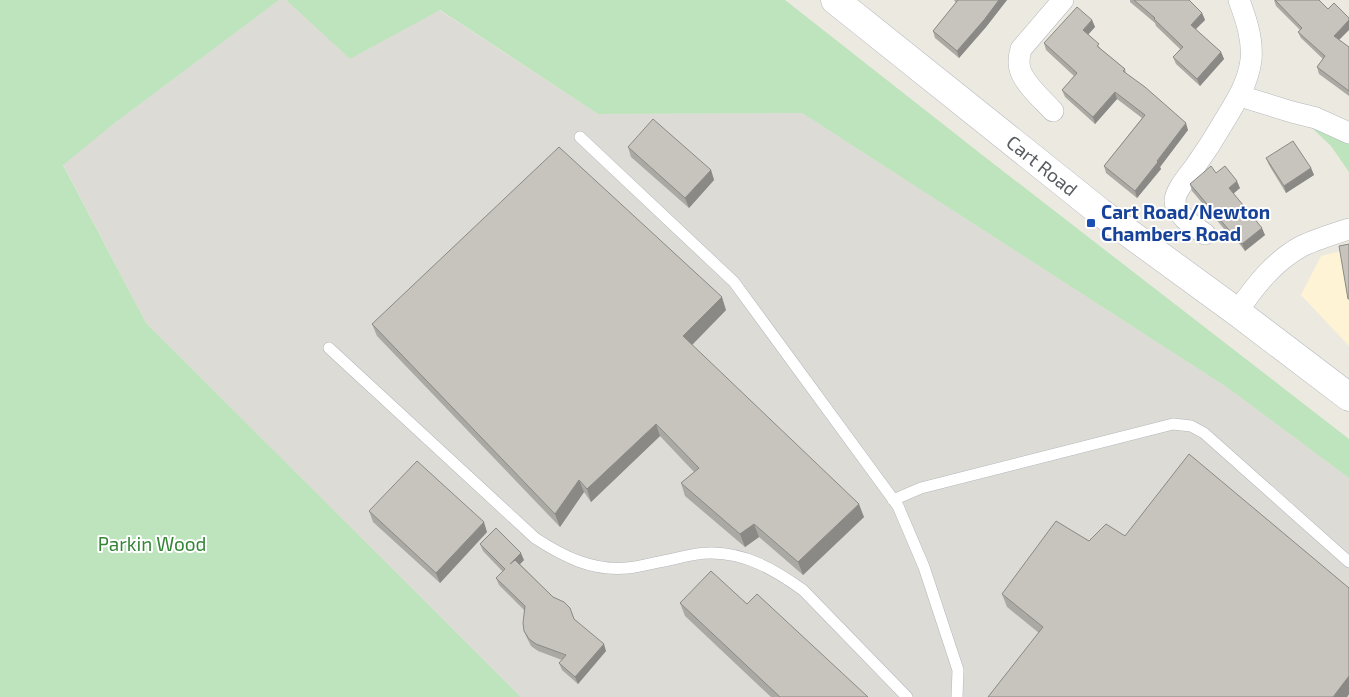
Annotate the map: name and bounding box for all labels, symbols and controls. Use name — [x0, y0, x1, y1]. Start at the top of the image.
street label: Cart Road — [1002, 130, 1082, 200]
place label: Cart Road/Newton Chambers Road — [1101, 200, 1270, 245]
marker: Cart Road/Newton Chambers Road — [1085, 217, 1097, 229]
park label: Parkin Wood — [98, 532, 206, 555]

